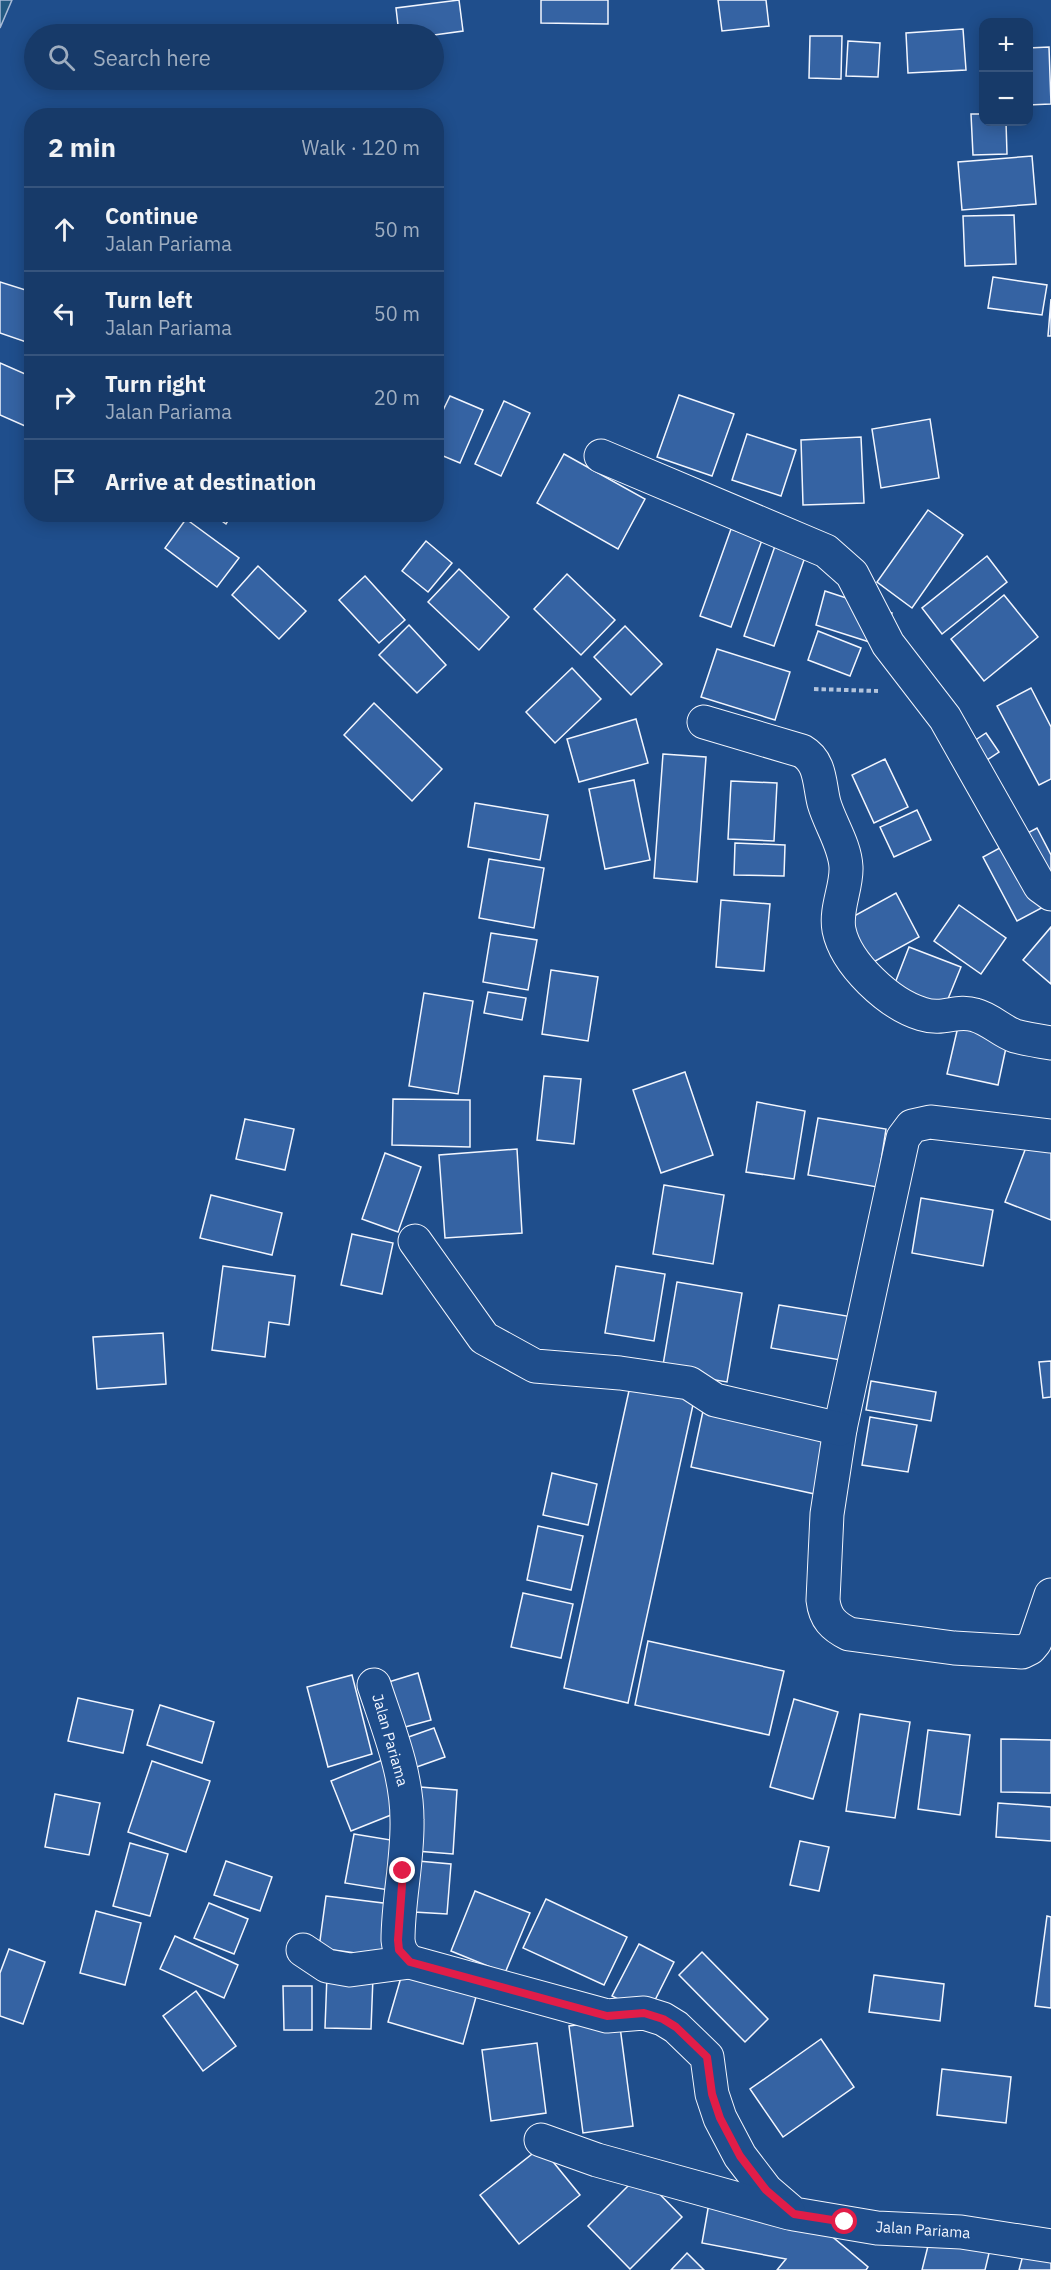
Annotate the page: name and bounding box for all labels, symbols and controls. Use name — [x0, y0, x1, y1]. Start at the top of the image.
map controls — [979, 18, 1033, 126]
button: + — [979, 18, 1033, 72]
search box — [24, 24, 444, 90]
icon: search — [45, 41, 78, 74]
text: Search here — [93, 43, 211, 72]
button: − — [979, 72, 1033, 126]
text: 2 min — [48, 130, 116, 164]
text: Walk · 120 m — [302, 134, 420, 161]
text: Continue — [105, 201, 198, 230]
icon: ahead — [48, 213, 81, 246]
text: 50 m — [374, 216, 420, 243]
text: Jalan Pariama — [105, 230, 232, 257]
text: Turn left — [105, 285, 193, 314]
icon: left — [48, 297, 81, 330]
text: 50 m — [374, 300, 420, 327]
text: Jalan Pariama — [105, 314, 232, 341]
text: Turn right — [105, 369, 206, 398]
icon: right — [48, 381, 81, 414]
text: 20 m — [374, 384, 420, 411]
text: Jalan Pariama — [105, 398, 232, 425]
icon: arrive — [48, 465, 81, 498]
text: Arrive at destination — [105, 467, 316, 496]
street label: Jalan Pariama — [368, 1692, 413, 1788]
route end — [389, 1857, 415, 1883]
route start — [831, 2208, 857, 2234]
street label: Jalan Pariama — [875, 2217, 971, 2242]

